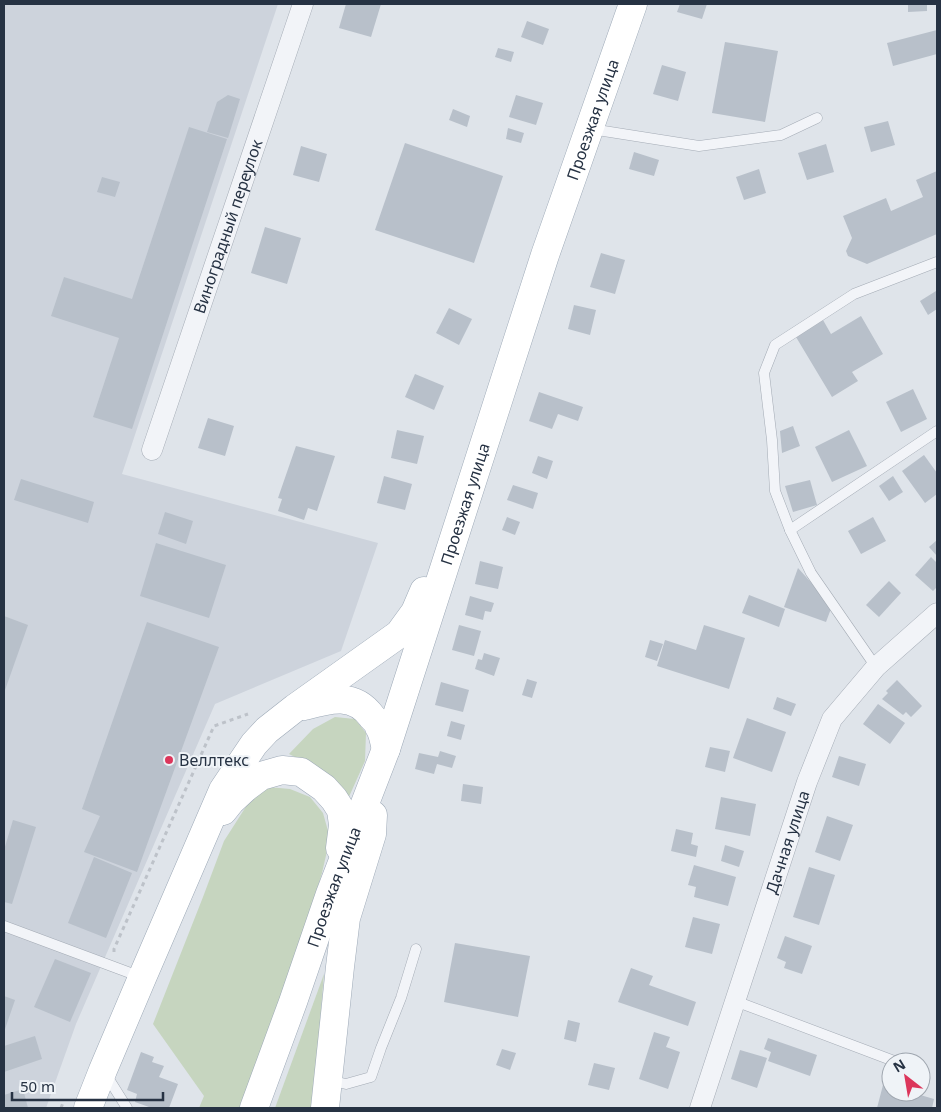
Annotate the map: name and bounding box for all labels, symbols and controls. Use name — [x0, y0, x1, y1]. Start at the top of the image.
street label: Проезжая улица — [561, 56, 624, 183]
street label: Виноградный переулок — [188, 136, 268, 316]
street label: Проезжая улица — [435, 440, 495, 568]
place label: Веллтекс — [179, 749, 249, 771]
marker: Веллтекс — [163, 754, 175, 766]
street label: Дачная улица — [760, 787, 815, 896]
street label: Проезжая улица — [302, 824, 366, 950]
north arrow — [881, 1052, 931, 1102]
text: N — [889, 1054, 909, 1077]
scale bar — [12, 1070, 164, 1102]
text: 50 m — [20, 1076, 55, 1096]

